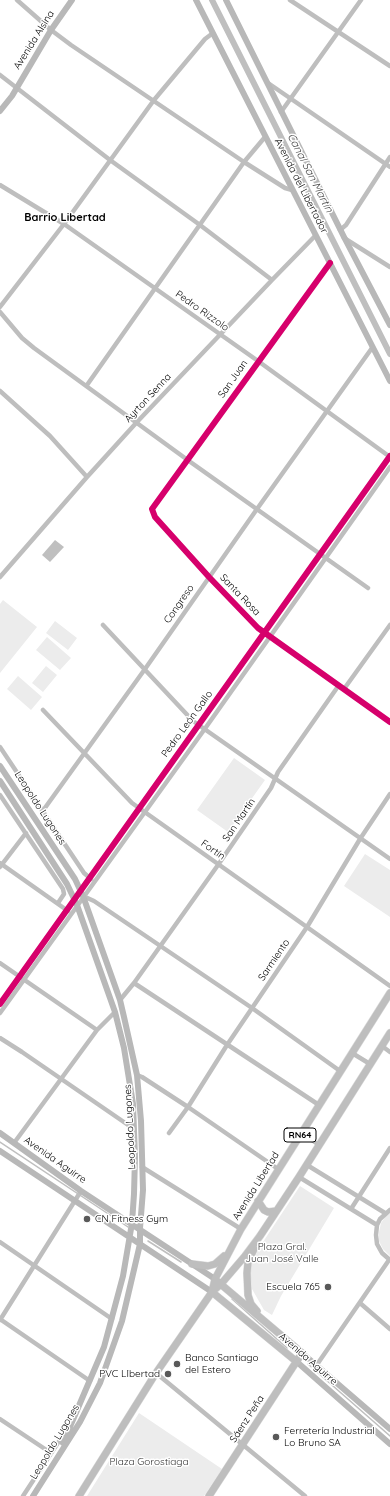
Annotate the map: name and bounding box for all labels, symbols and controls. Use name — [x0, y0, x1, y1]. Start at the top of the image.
street label: Avenida Alsina — [11, 8, 57, 72]
water label: Canal San Martín — [284, 131, 336, 215]
street label: Avenida del Libertador — [272, 136, 330, 236]
district label: Barrio Libertad — [24, 211, 106, 225]
street label: Pedro Rizzolo — [173, 288, 231, 334]
street label: San Juan — [216, 358, 250, 400]
street label: Ayrton Senna — [122, 371, 174, 425]
street label: Santa Rosa — [217, 572, 263, 618]
street label: Congreso — [161, 582, 197, 626]
street label: Pedro León Gallo — [159, 688, 215, 760]
street label: Leopoldo Lugones — [12, 769, 68, 847]
street label: San Martín — [220, 796, 258, 844]
street label: Fortín — [199, 837, 227, 863]
street label: Sarmiento — [256, 937, 292, 983]
street label: Leopoldo Lugones — [122, 1084, 138, 1170]
road number: RN64 — [284, 1128, 316, 1142]
street label: Avenida Aguirre — [21, 1134, 89, 1186]
street label: Avenida Libertad — [230, 1150, 282, 1222]
place label: CN Fitness Gym — [95, 1213, 168, 1225]
marker: CN Fitness Gym — [82, 1214, 92, 1224]
park label: Plaza Gral. Juan José Valle — [245, 1241, 319, 1264]
place label: Escuela 765 — [266, 1281, 320, 1293]
marker: Escuela 765 — [323, 1282, 333, 1292]
street label: Avenida Aguirre — [276, 1330, 340, 1388]
place label: Banco Santiago del Estero — [185, 1352, 258, 1376]
marker: Banco Santiago del Estero — [172, 1359, 182, 1369]
place label: PVC LIbertad — [99, 1368, 160, 1380]
marker: PVC LIbertad — [163, 1369, 173, 1379]
street label: Sáenz Peña — [227, 1393, 267, 1445]
street label: Leopoldo Lugones — [28, 1402, 82, 1482]
place label: Ferretería Industrial Lo Bruno SA — [284, 1425, 375, 1448]
marker: Ferretería Industrial Lo Bruno SA — [271, 1432, 281, 1442]
park label: Plaza Gorostiaga — [109, 1456, 189, 1468]

